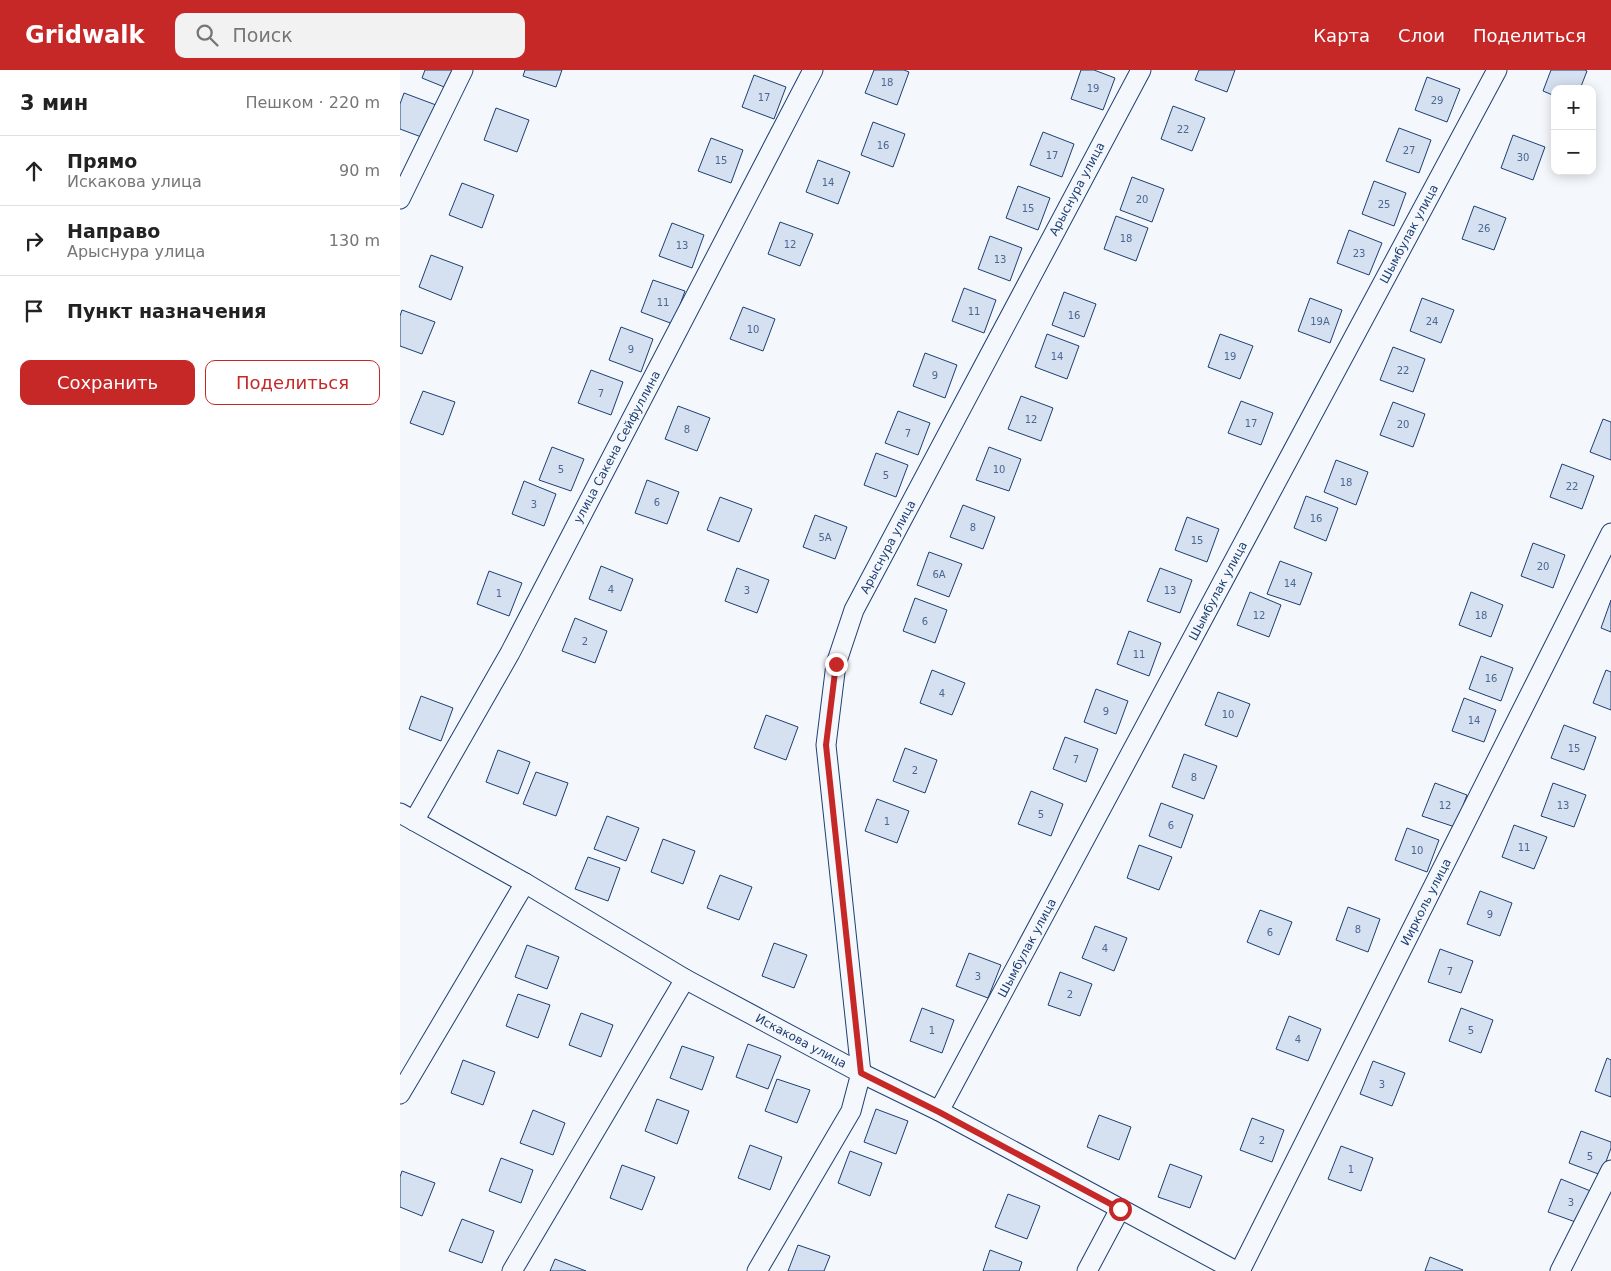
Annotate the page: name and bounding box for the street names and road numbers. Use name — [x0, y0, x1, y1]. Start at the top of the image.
street label: Арыснура улица — [1046, 140, 1108, 238]
street label: Шымбулак улица — [1377, 182, 1441, 286]
street label: улица Сакена Сейфуллина — [571, 368, 663, 526]
street label: Арыснура улица — [857, 498, 919, 596]
street label: Шымбулак улица — [1186, 539, 1250, 643]
street label: Иирколь улица — [1398, 856, 1454, 948]
street label: Шымбулак улица — [995, 896, 1059, 1000]
street label: Искакова улица — [753, 1011, 849, 1071]

